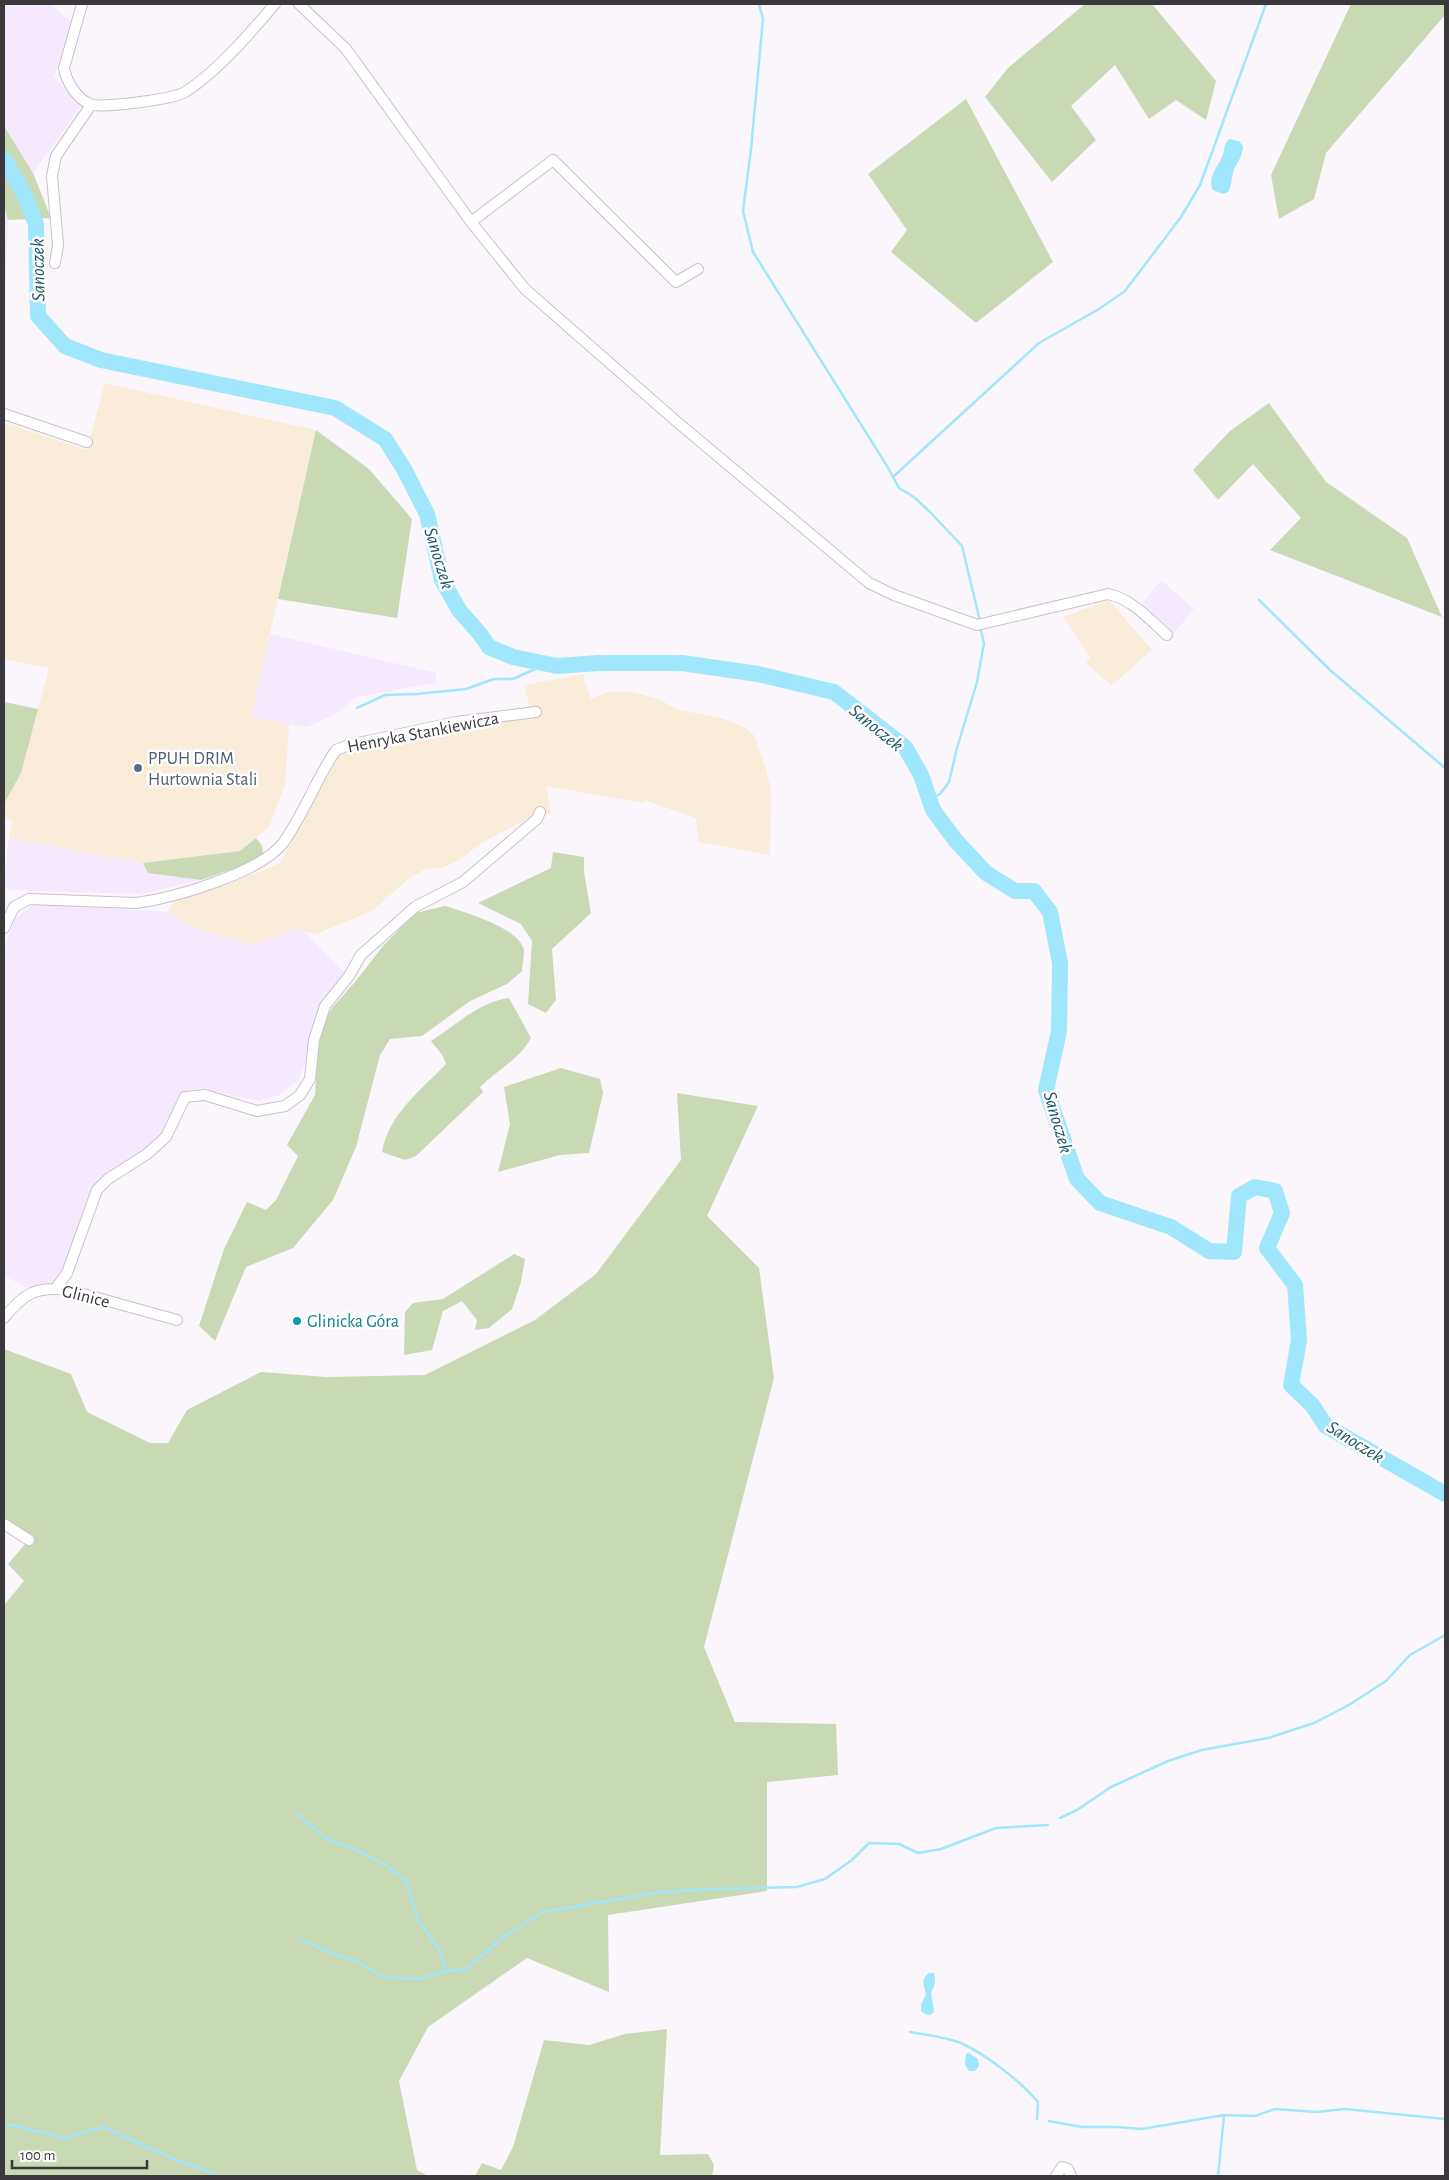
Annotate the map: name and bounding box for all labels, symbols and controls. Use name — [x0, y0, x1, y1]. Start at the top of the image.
water label: Sanoczek — [28, 238, 49, 302]
water label: Sanoczek — [420, 525, 457, 592]
water label: Sanoczek — [845, 701, 907, 756]
street label: Henryka Stankiewicza — [346, 709, 500, 756]
place label: PPUH DRIM Hurtownia Stali — [148, 750, 257, 789]
marker: PPUH DRIM Hurtownia Stali — [132, 762, 144, 774]
water label: Sanoczek — [1040, 1089, 1075, 1156]
street label: Glinice — [60, 1282, 111, 1312]
place label: Glinicka Góra — [307, 1313, 399, 1331]
marker: Glinicka Góra — [291, 1315, 303, 1327]
water label: Sanoczek — [1323, 1417, 1387, 1467]
scale bar — [12, 2138, 148, 2170]
text: 100 m — [20, 2148, 55, 2163]

